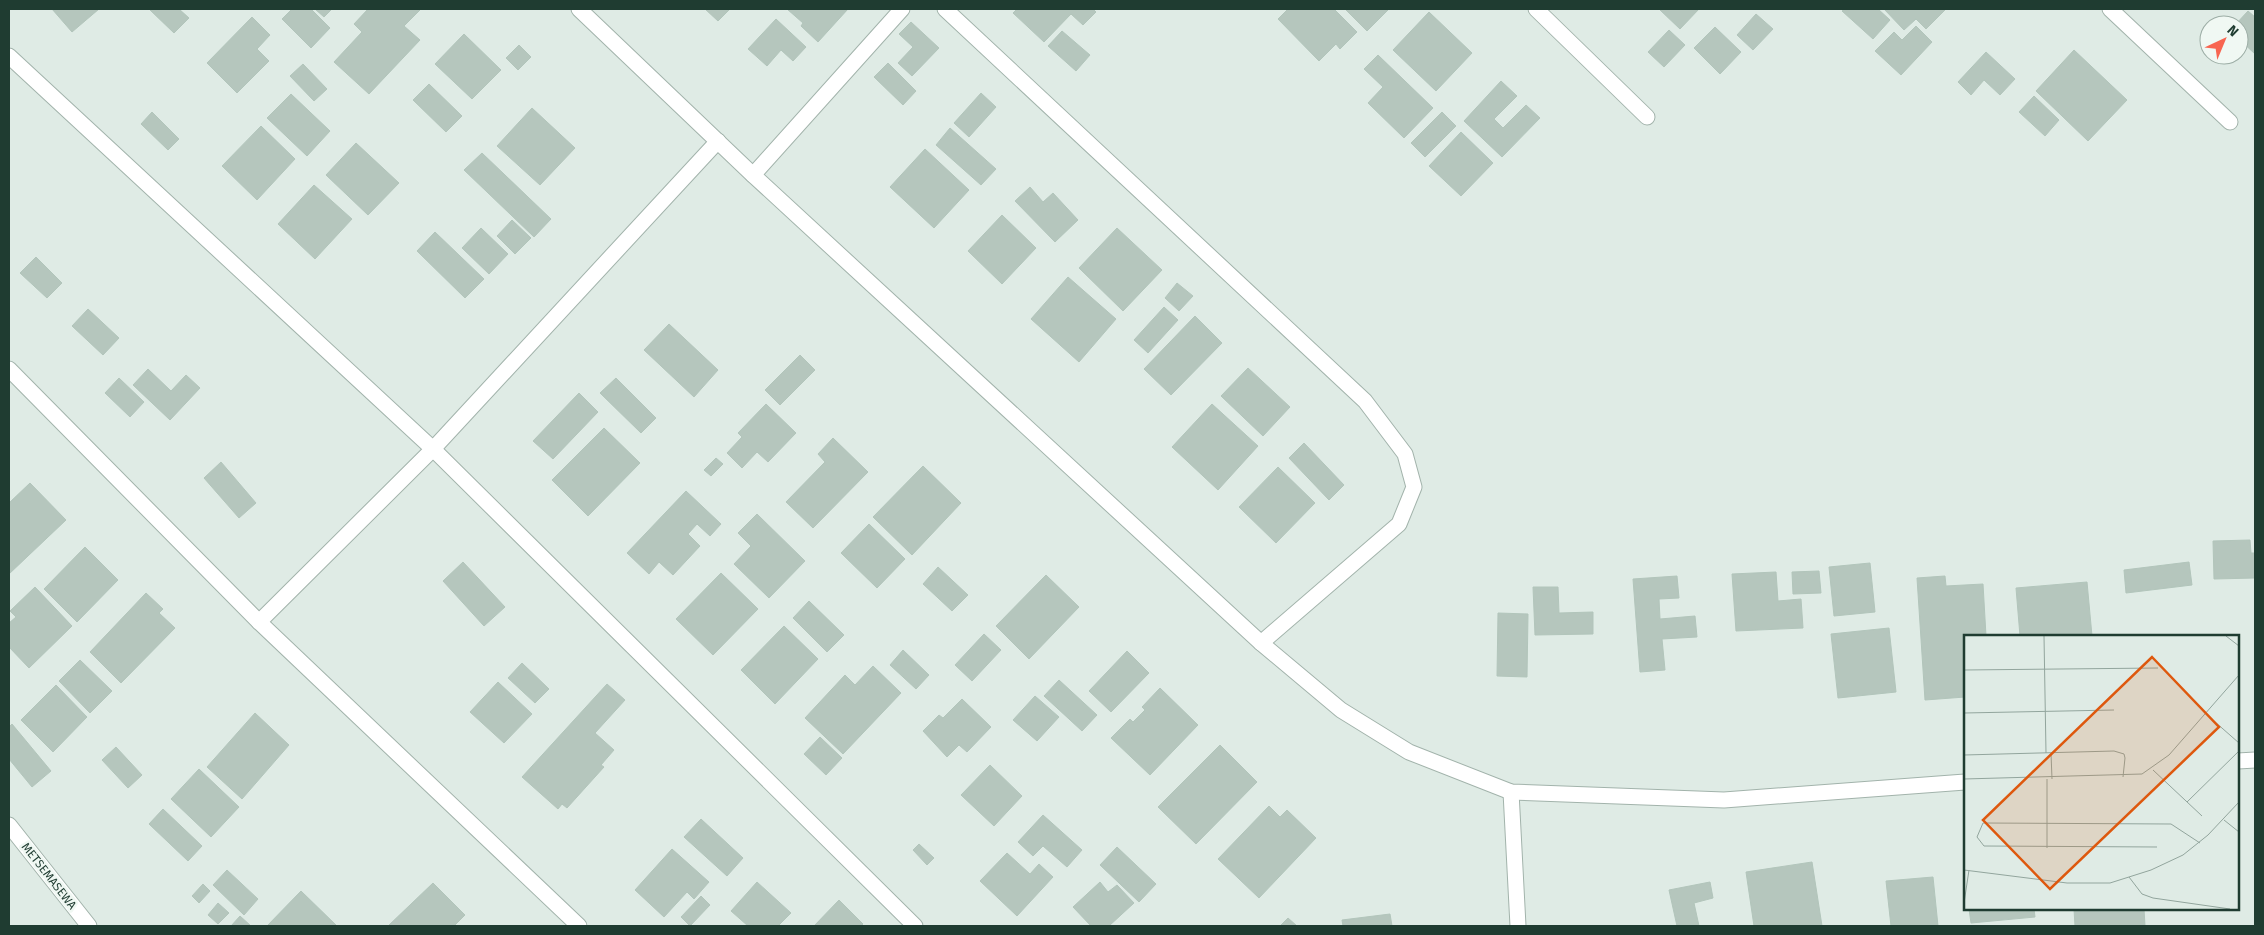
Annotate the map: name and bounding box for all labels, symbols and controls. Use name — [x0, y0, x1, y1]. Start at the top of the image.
north arrow — [2199, 15, 2249, 65]
text: N — [2223, 22, 2242, 40]
inset map — [1964, 635, 2239, 910]
street label: METSEMASEWA — [19, 840, 79, 912]

